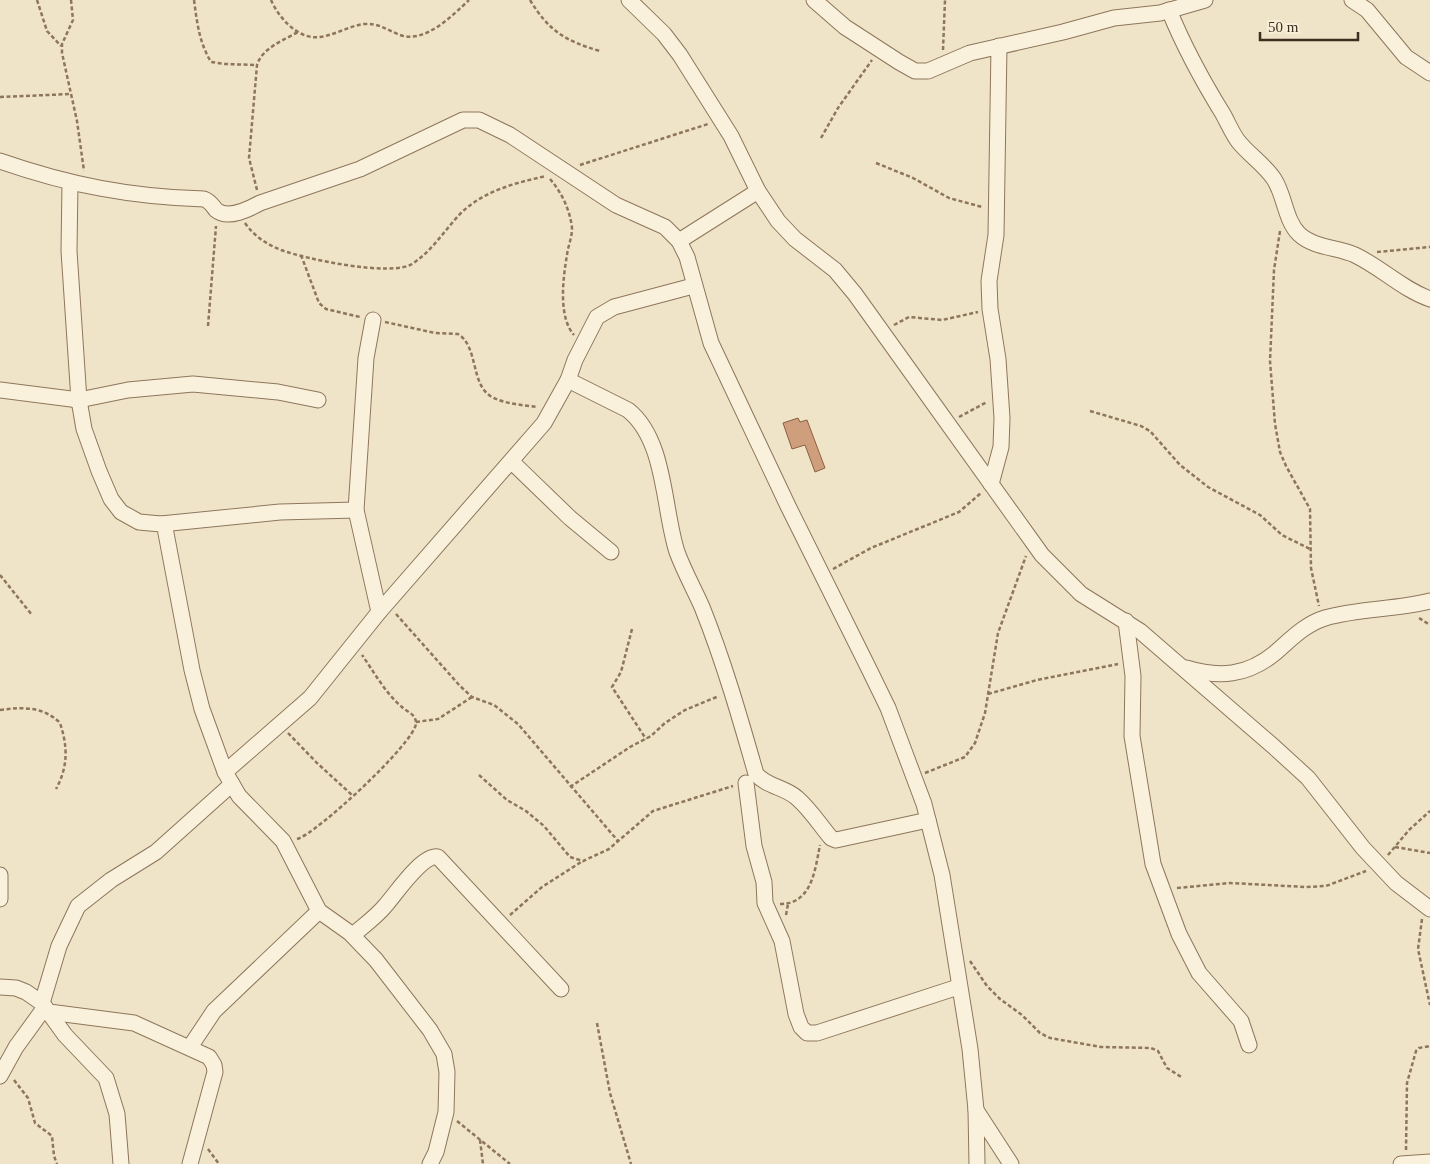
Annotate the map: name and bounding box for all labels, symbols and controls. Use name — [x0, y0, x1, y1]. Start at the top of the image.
scale bar — [1260, 10, 1358, 42]
text: 50 m — [1268, 19, 1299, 35]

